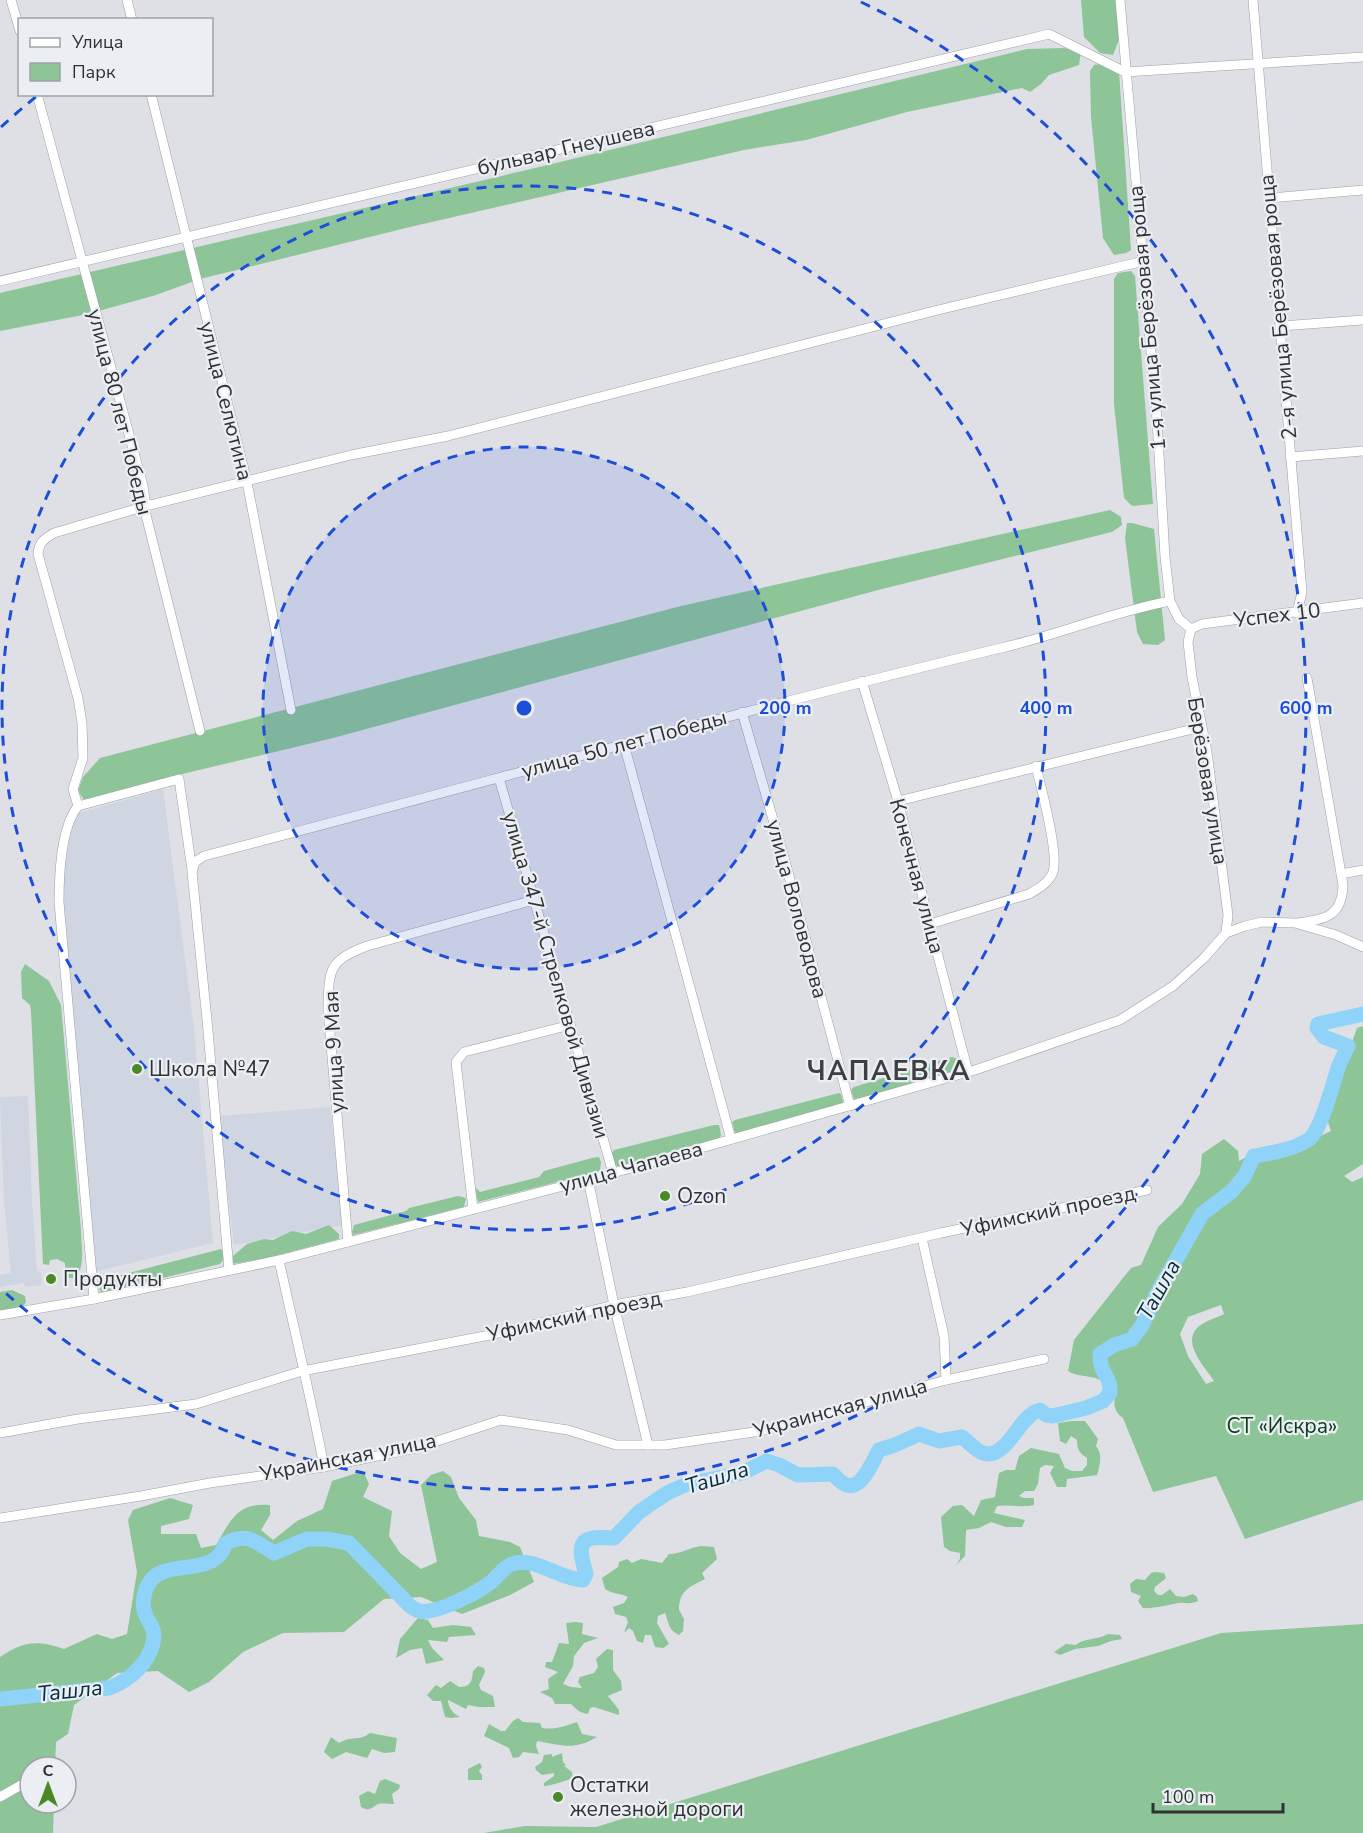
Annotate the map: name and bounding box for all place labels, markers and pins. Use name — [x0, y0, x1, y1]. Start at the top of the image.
centre of rings — [514, 698, 534, 718]
place label: Школа №47 — [149, 1055, 270, 1083]
marker: Школа №47 — [130, 1062, 144, 1076]
place label: Ozon — [677, 1182, 726, 1210]
marker: Ozon — [658, 1189, 672, 1203]
place label: Продукты — [63, 1265, 162, 1293]
marker: Продукты — [44, 1272, 58, 1286]
place label: Остатки железной дороги — [570, 1771, 744, 1823]
marker: Остатки железной дороги — [551, 1790, 565, 1804]

